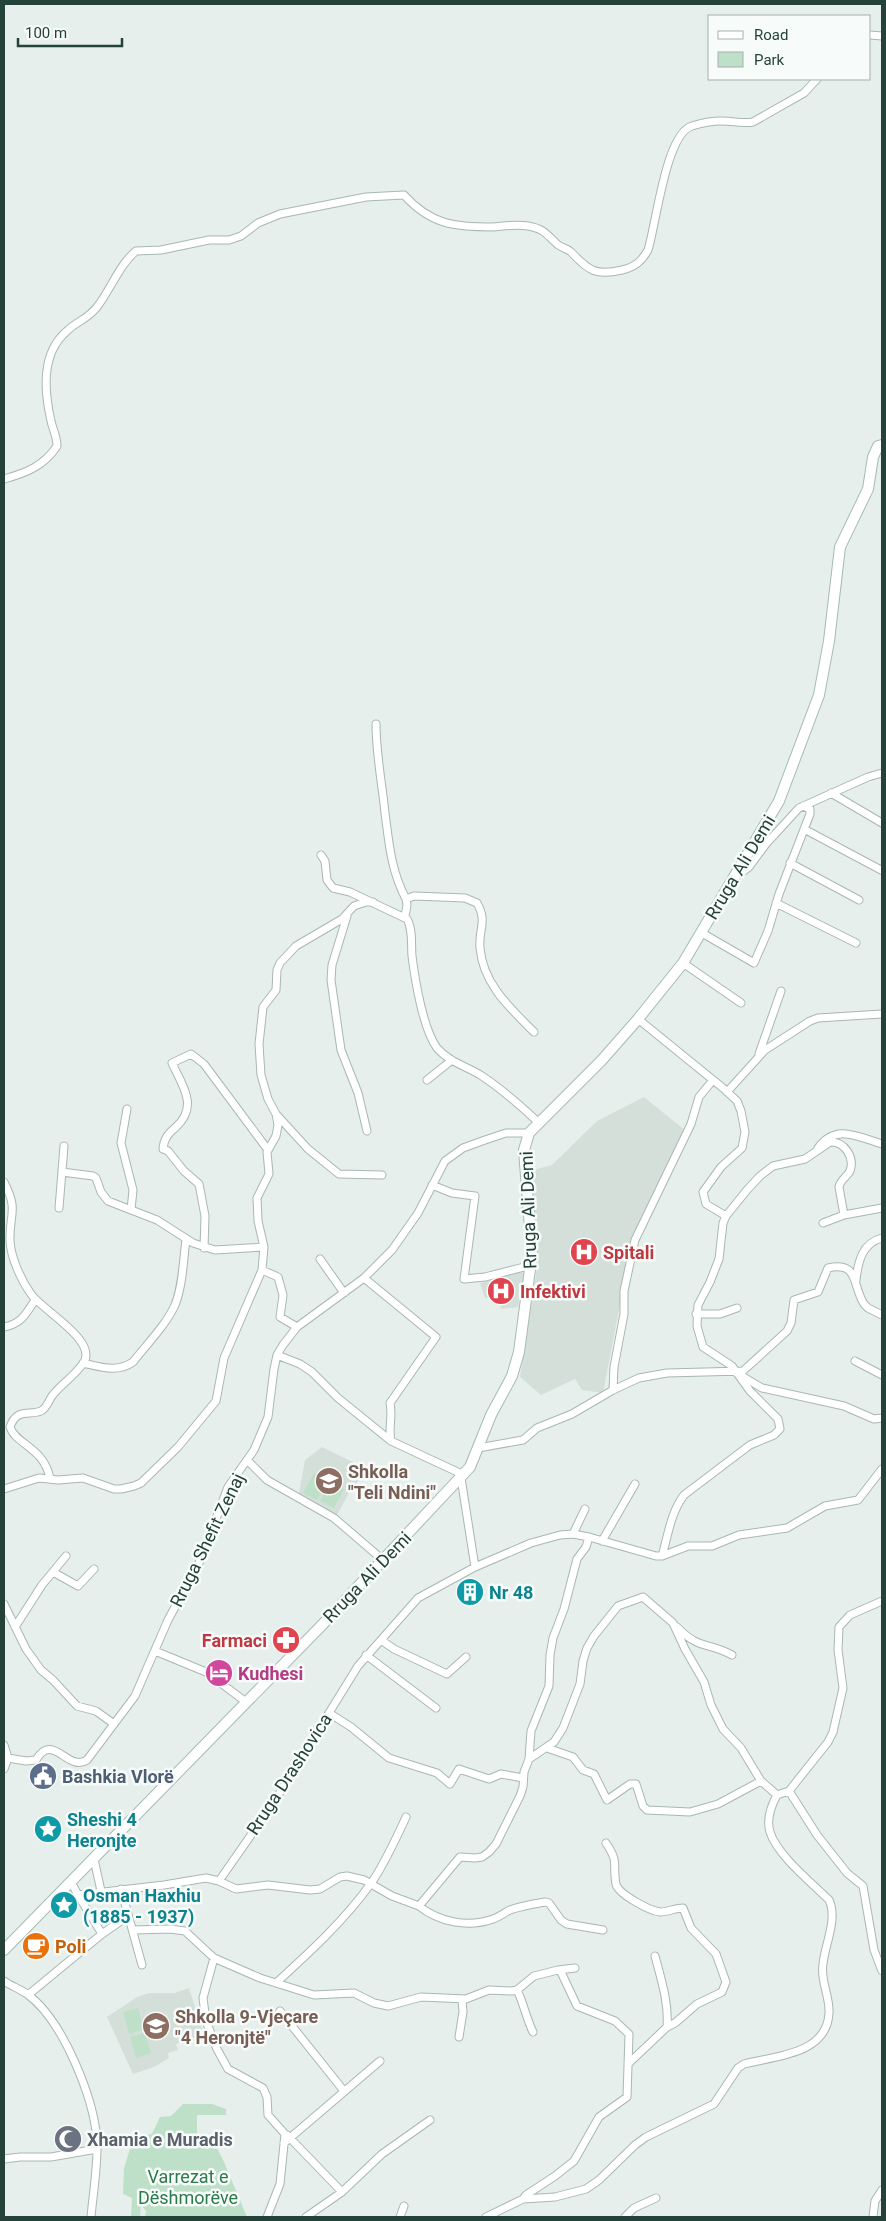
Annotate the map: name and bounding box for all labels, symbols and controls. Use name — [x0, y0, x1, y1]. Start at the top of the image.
scale bar — [18, 15, 121, 47]
legend — [708, 15, 871, 80]
text: 100 m — [25, 24, 67, 42]
text: Road — [754, 26, 788, 44]
text: Park — [754, 51, 785, 69]
street label: Rruga Ali Demi — [701, 811, 779, 923]
street label: Rruga Ali Demi — [515, 1151, 541, 1269]
hospital icon: Spitali — [569, 1237, 599, 1267]
place label: Spitali — [603, 1242, 654, 1263]
hospital icon: Infektivi — [486, 1276, 516, 1306]
place label: Infektivi — [520, 1281, 586, 1302]
place label: Shkolla "Teli Ndini" — [348, 1461, 436, 1503]
school or university icon: Shkolla "Teli Ndini" — [314, 1466, 344, 1496]
street label: Rruga Shefit Zenaj — [166, 1470, 248, 1610]
street label: Rruga Ali Demi — [318, 1527, 416, 1627]
building icon: Nr 48 — [455, 1577, 485, 1607]
place label: Nr 48 — [489, 1582, 533, 1603]
pharmacy icon: Farmaci — [271, 1625, 301, 1655]
place label: Farmaci — [202, 1630, 267, 1651]
hotel icon: Kudhesi — [204, 1658, 234, 1688]
place label: Kudhesi — [238, 1663, 303, 1684]
street label: Rruga Drashovica — [242, 1709, 336, 1839]
public building icon: Bashkia Vlorë — [28, 1761, 58, 1791]
place label: Bashkia Vlorë — [62, 1766, 174, 1787]
place label: Sheshi 4 Heronjte — [67, 1809, 137, 1851]
place icon: Sheshi 4 Heronjte — [33, 1814, 63, 1844]
place label: Osman Haxhiu (1885 - 1937) — [83, 1885, 201, 1928]
place icon: Osman Haxhiu (1885 - 1937) — [49, 1890, 79, 1920]
cafe icon: Poli — [21, 1931, 51, 1961]
place label: Poli — [55, 1936, 86, 1957]
place label: Shkolla 9-Vjeçare "4 Heronjtë" — [175, 2006, 319, 2048]
school or university icon: Shkolla 9-Vjeçare "4 Heronjtë" — [141, 2011, 171, 2041]
mosque icon: Xhamia e Muradis — [53, 2124, 83, 2154]
place label: Xhamia e Muradis — [87, 2129, 233, 2150]
park label: Varrezat e Dëshmorëve — [138, 2166, 238, 2208]

